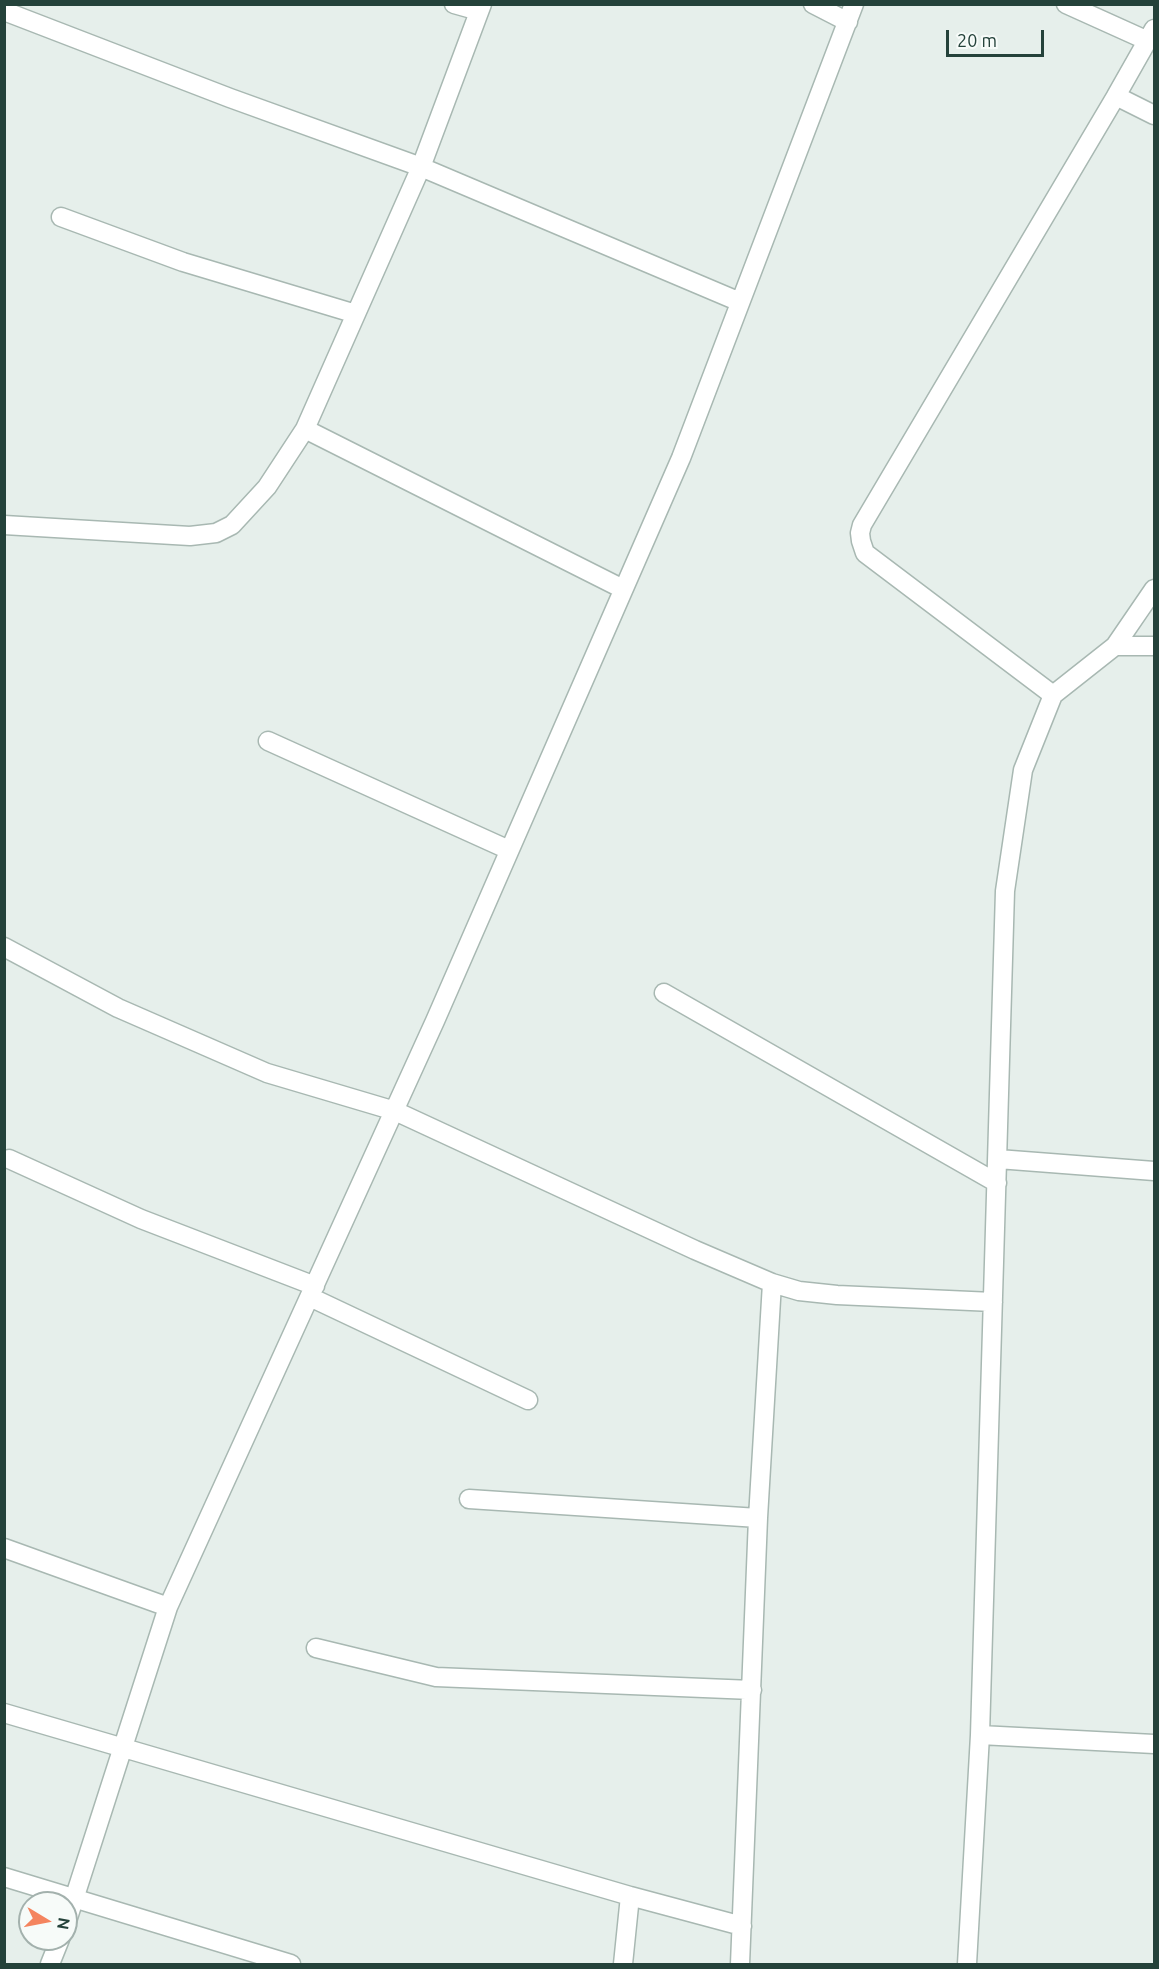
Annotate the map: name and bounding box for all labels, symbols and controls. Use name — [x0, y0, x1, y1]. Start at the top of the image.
scale bar — [949, 18, 1046, 56]
text: 20 m — [957, 30, 997, 50]
north arrow — [18, 1891, 78, 1951]
text: N — [54, 1916, 74, 1931]

